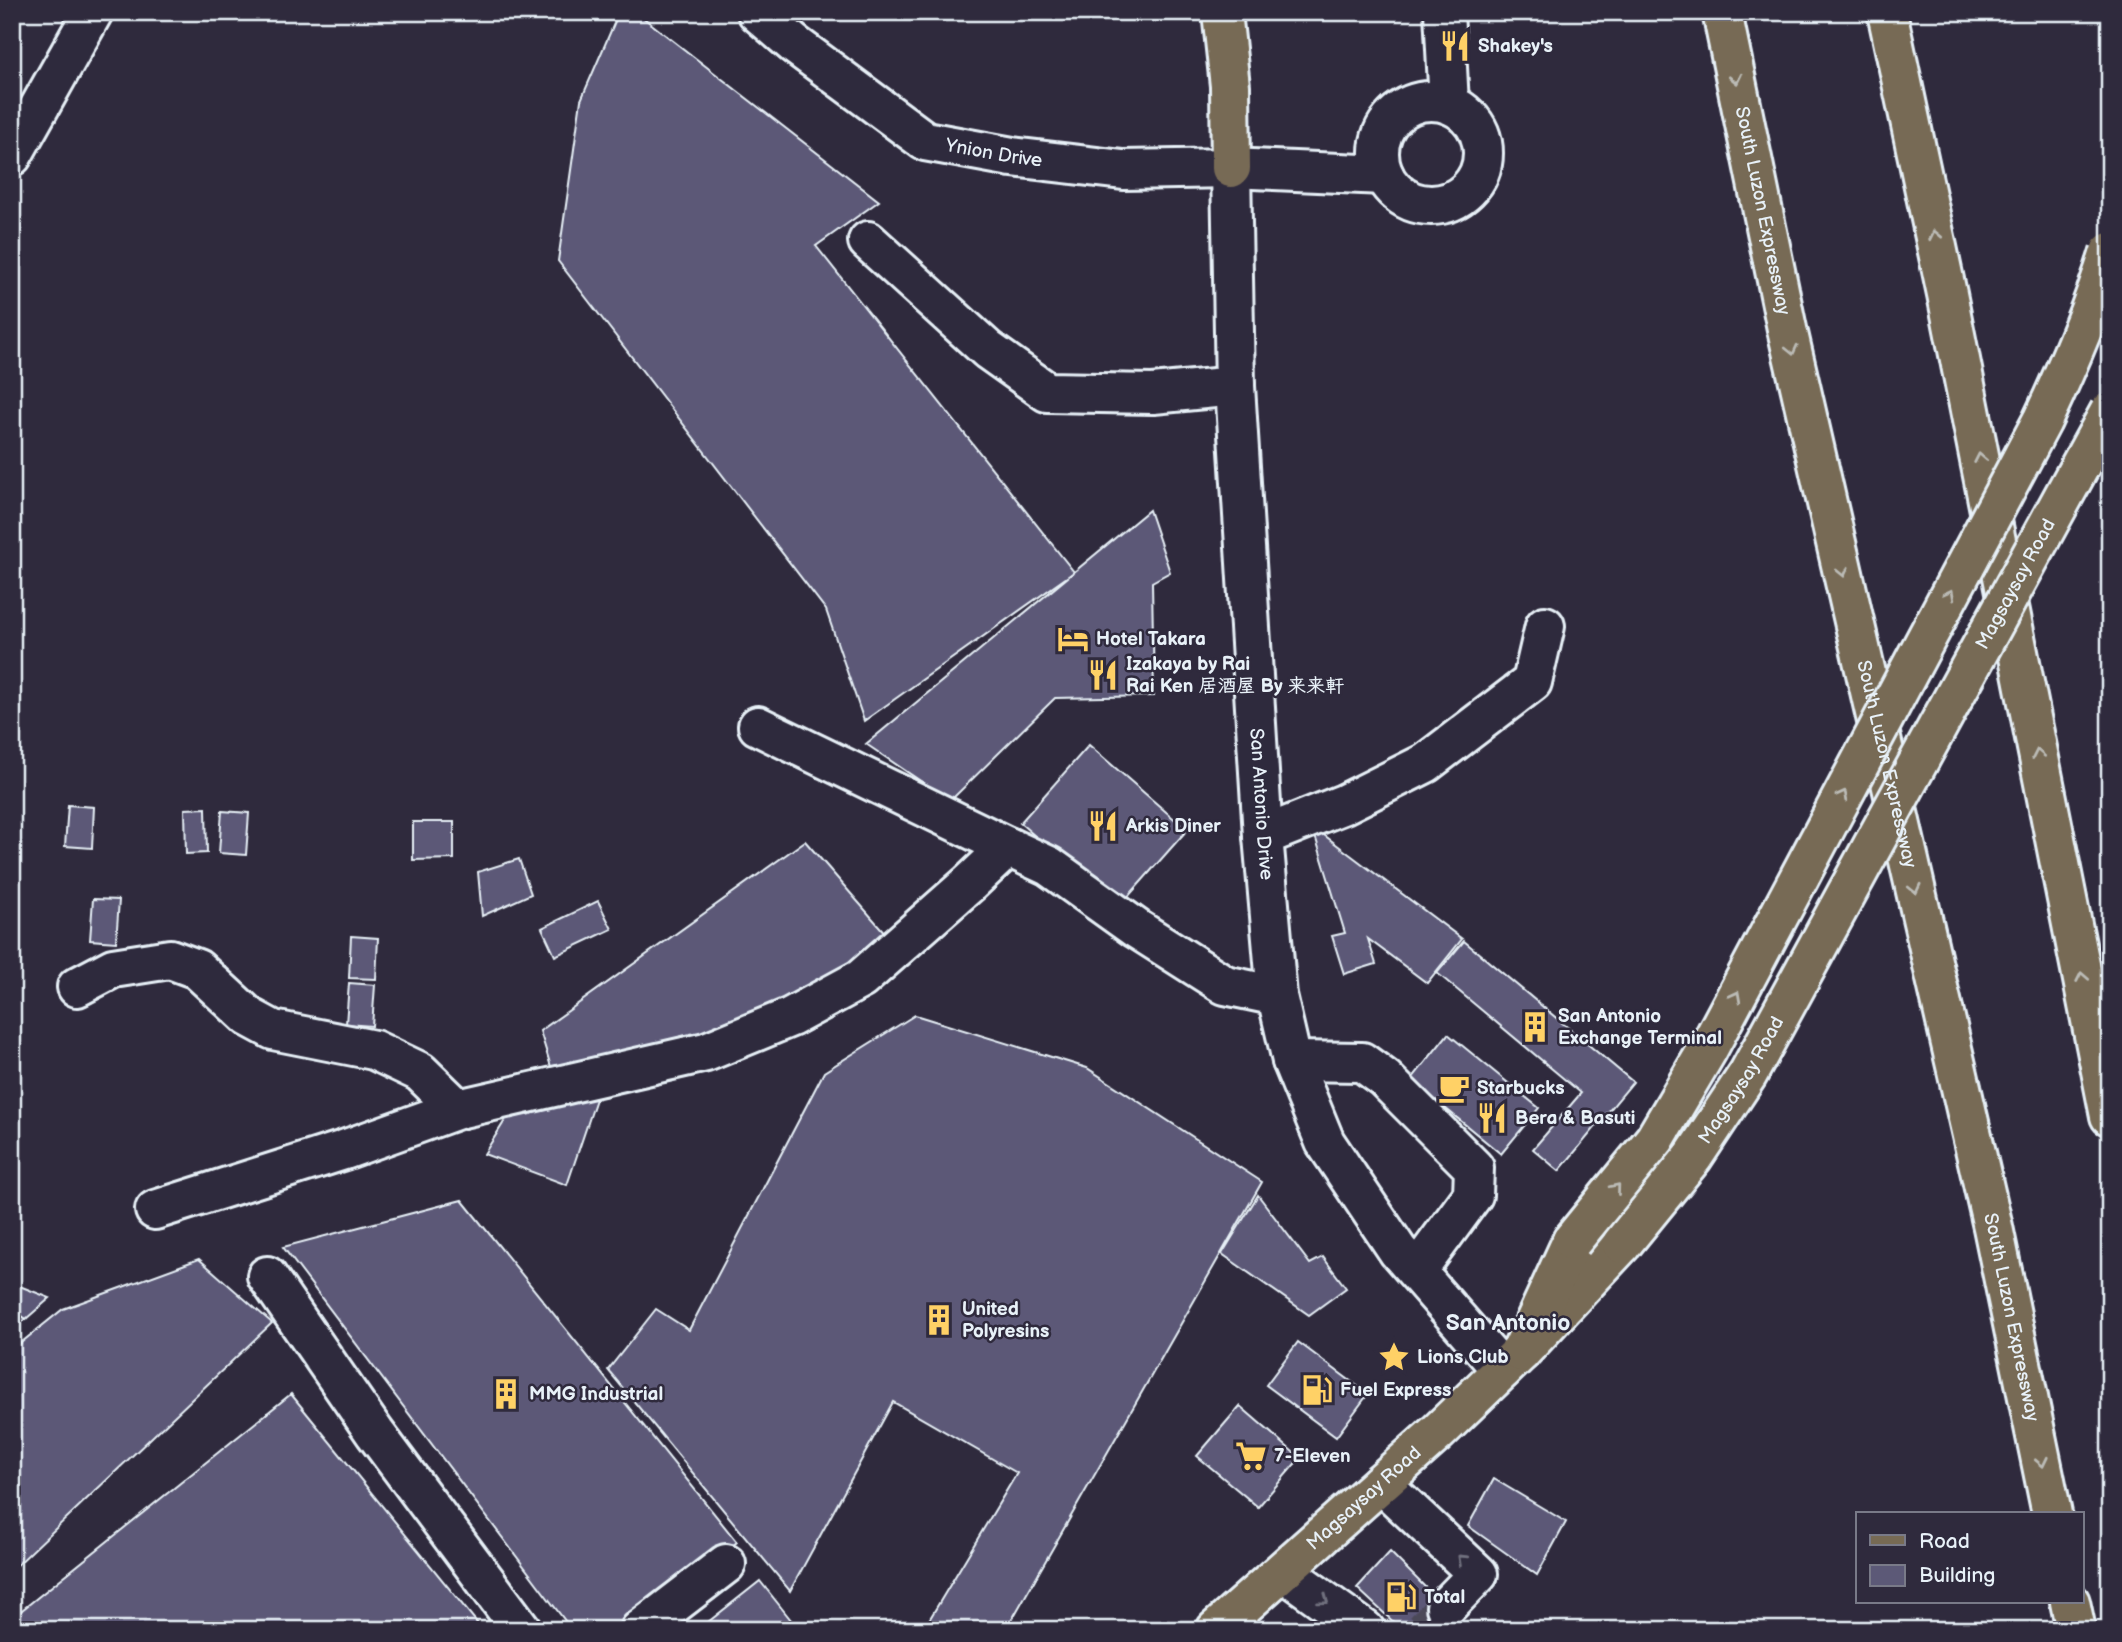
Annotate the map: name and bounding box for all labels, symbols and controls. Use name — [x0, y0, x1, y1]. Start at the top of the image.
restaurant icon: Shakey's — [1438, 29, 1472, 63]
place label: Shakey's — [1478, 35, 1553, 58]
one-way arrow — [1727, 73, 1742, 85]
street label: South Luzon Expressway — [1730, 105, 1795, 318]
street label: Ynion Drive — [943, 133, 1044, 172]
one-way arrow — [1928, 229, 1943, 241]
one-way arrow — [1783, 344, 1798, 356]
one-way arrow — [1973, 452, 1988, 464]
street label: Magsaysay Road — [1971, 515, 2060, 653]
one-way arrow — [1834, 566, 1849, 578]
one-way arrow — [1942, 589, 1955, 601]
hotel icon: Hotel Takara — [1056, 622, 1090, 656]
place label: Hotel Takara — [1096, 628, 1206, 651]
place label: Izakaya by Rai Rai Ken 居酒屋 By 来来軒 — [1126, 653, 1344, 698]
restaurant icon: Izakaya by Rai Rai Ken 居酒屋 By 来来軒 — [1086, 658, 1120, 692]
street label: South Luzon Expressway — [1852, 658, 1922, 870]
street label: San Antonio Drive — [1245, 727, 1278, 881]
one-way arrow — [2032, 748, 2047, 760]
one-way arrow — [1835, 790, 1848, 802]
restaurant icon: Arkis Diner — [1086, 809, 1120, 843]
place label: Arkis Diner — [1125, 815, 1221, 838]
one-way arrow — [1907, 883, 1922, 895]
one-way arrow — [2076, 971, 2091, 983]
one-way arrow — [1728, 991, 1742, 1003]
place label: San Antonio Exchange Terminal — [1558, 1005, 1722, 1050]
building icon: San Antonio Exchange Terminal — [1518, 1010, 1552, 1044]
street label: Magsaysay Road — [1693, 1012, 1789, 1148]
cafe icon: Starbucks — [1437, 1071, 1471, 1105]
place label: Starbucks — [1477, 1077, 1565, 1100]
restaurant icon: Bera & Basuti — [1475, 1101, 1509, 1135]
place label: Bera & Basuti — [1515, 1107, 1636, 1130]
one-way arrow — [1608, 1184, 1620, 1197]
street label: South Luzon Expressway — [1979, 1211, 2044, 1424]
place label: United Polyresins — [962, 1298, 1049, 1343]
building icon: United Polyresins — [922, 1303, 956, 1337]
district label: San Antonio — [1446, 1309, 1570, 1337]
place icon: Lions Club — [1377, 1340, 1411, 1374]
place label: Lions Club — [1417, 1346, 1509, 1369]
fuel station icon: Fuel Express — [1300, 1373, 1334, 1407]
building icon: MMG Industrial — [489, 1377, 523, 1411]
place label: Fuel Express — [1340, 1379, 1451, 1402]
place label: MMG Industrial — [529, 1383, 663, 1406]
supermarket icon: 7-Eleven — [1234, 1439, 1268, 1473]
street label: Magsaysay Road — [1302, 1441, 1426, 1555]
place label: 7-Eleven — [1274, 1445, 1351, 1468]
one-way arrow — [2033, 1456, 2048, 1468]
legend — [1856, 1512, 2084, 1604]
text: Road — [1919, 1529, 1970, 1554]
one-way arrow — [1457, 1554, 1470, 1567]
text: Building — [1919, 1563, 1995, 1588]
fuel station icon: Total — [1384, 1580, 1418, 1614]
place label: Total — [1424, 1586, 1465, 1609]
one-way arrow — [1316, 1592, 1329, 1604]

